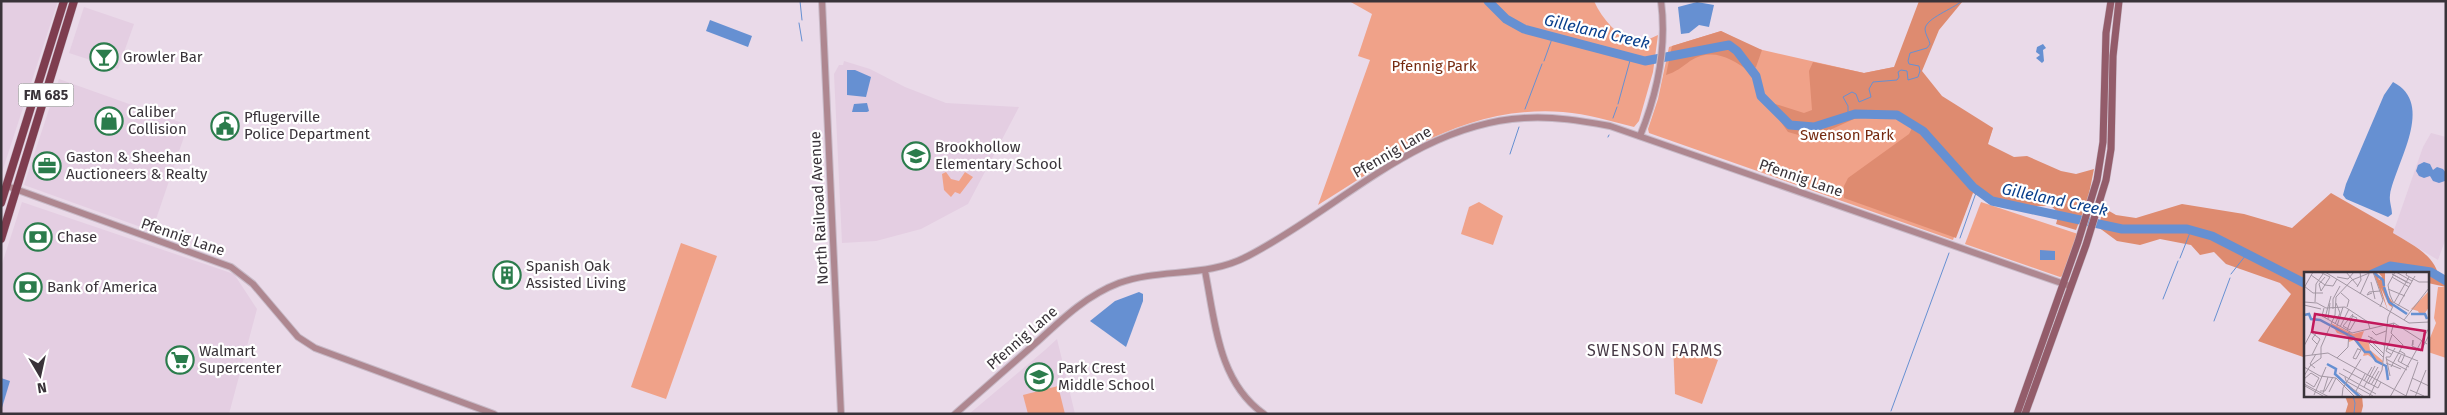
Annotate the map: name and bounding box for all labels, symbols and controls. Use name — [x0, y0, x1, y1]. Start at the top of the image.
water label: Gilleland Creek — [1542, 10, 1652, 53]
bar icon: Growler Bar — [89, 42, 119, 72]
place label: Growler Bar — [123, 48, 203, 66]
park label: Pfennig Park — [1392, 57, 1477, 75]
road number: FM 685 — [18, 84, 74, 106]
place label: Caliber Collision — [128, 103, 187, 138]
shop icon: Caliber Collision — [94, 106, 124, 136]
place label: Pflugerville Police Department — [244, 108, 370, 143]
public building icon: Pflugerville Police Department — [210, 111, 240, 141]
street label: Pfennig Lane — [1350, 122, 1434, 182]
park label: Swenson Park — [1800, 126, 1894, 144]
street label: North Railroad Avenue — [806, 131, 832, 285]
place label: Brookhollow Elementary School — [935, 138, 1063, 173]
school or university icon: Brookhollow Elementary School — [901, 141, 931, 171]
place label: Gaston & Sheehan Auctioneers & Realty — [66, 148, 208, 183]
office icon: Gaston & Sheehan Auctioneers & Realty — [32, 151, 62, 181]
street label: Pfennig Lane — [1757, 155, 1845, 201]
water label: Gilleland Creek — [2000, 179, 2110, 220]
street label: Pfennig Lane — [139, 214, 227, 260]
bank icon: Chase — [23, 222, 53, 252]
place label: Chase — [57, 228, 97, 246]
place label: Spanish Oak Assisted Living — [526, 257, 626, 292]
building icon: Spanish Oak Assisted Living — [492, 260, 522, 290]
bank icon: Bank of America — [13, 272, 43, 302]
inset map — [2304, 272, 2430, 398]
place label: Bank of America — [47, 278, 157, 296]
street label: Pfennig Lane — [983, 302, 1061, 374]
district label: SWENSON FARMS — [1587, 341, 1723, 360]
place label: Walmart Supercenter — [199, 342, 282, 377]
supermarket icon: Walmart Supercenter — [165, 345, 195, 375]
north arrow — [15, 350, 65, 400]
place label: Park Crest Middle School — [1058, 359, 1155, 394]
school or university icon: Park Crest Middle School — [1024, 362, 1054, 392]
text: N — [36, 378, 48, 396]

